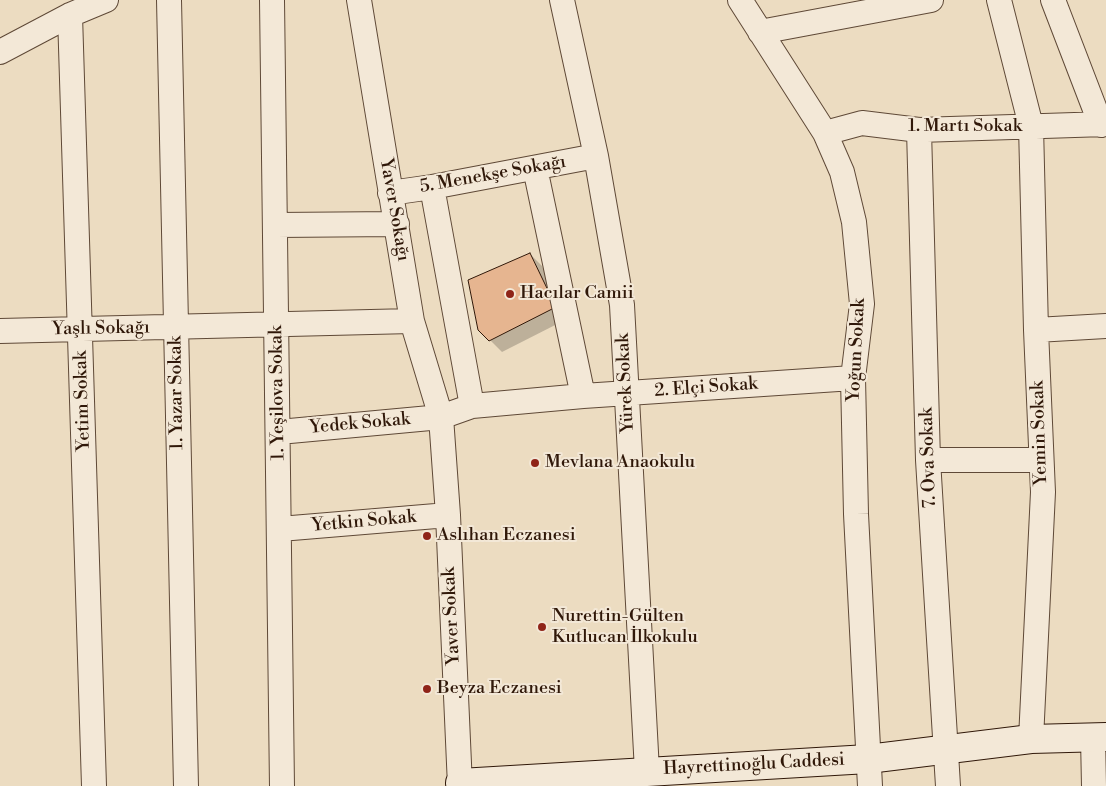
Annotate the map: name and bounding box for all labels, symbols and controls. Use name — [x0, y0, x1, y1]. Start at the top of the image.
street label: 1. Martı Sokak — [908, 116, 1022, 138]
street label: 5. Menekşe Sokağı — [418, 152, 568, 198]
street label: Yaver Sokağı — [374, 157, 414, 263]
place label: Hacılar Camii — [520, 283, 634, 305]
marker: Hacılar Camii — [504, 288, 516, 300]
street label: Yoğun Sokak — [844, 298, 870, 402]
street label: Yaşlı Sokağı — [52, 317, 150, 341]
street label: 1. Yeşilova Sokak — [266, 325, 290, 461]
street label: Yürek Sokak — [613, 333, 639, 433]
street label: 1. Yazar Sokak — [165, 336, 189, 450]
street label: Yetim Sokak — [70, 350, 96, 452]
street label: 2. Elçi Sokak — [654, 374, 758, 402]
street label: Yemin Sokak — [1027, 380, 1053, 486]
street label: 7. Ova Sokak — [916, 407, 942, 509]
street label: Yedek Sokak — [309, 409, 411, 439]
place label: Mevlana Anaokulu — [545, 452, 695, 474]
marker: Mevlana Anaokulu — [529, 457, 541, 469]
street label: Yetkin Sokak — [311, 507, 417, 537]
place label: Aslıhan Eczanesi — [437, 525, 576, 547]
marker: Aslıhan Eczanesi — [421, 530, 433, 542]
street label: Yaver Sokak — [439, 566, 465, 666]
place label: Nurettin-Gülten Kutlucan İlkokulu — [552, 606, 698, 649]
marker: Nurettin-Gülten Kutlucan İlkokulu — [536, 621, 548, 633]
place label: Beyza Eczanesi — [437, 678, 562, 700]
marker: Beyza Eczanesi — [421, 683, 433, 695]
street label: Hayrettinoğlu Caddesi — [663, 749, 845, 781]

